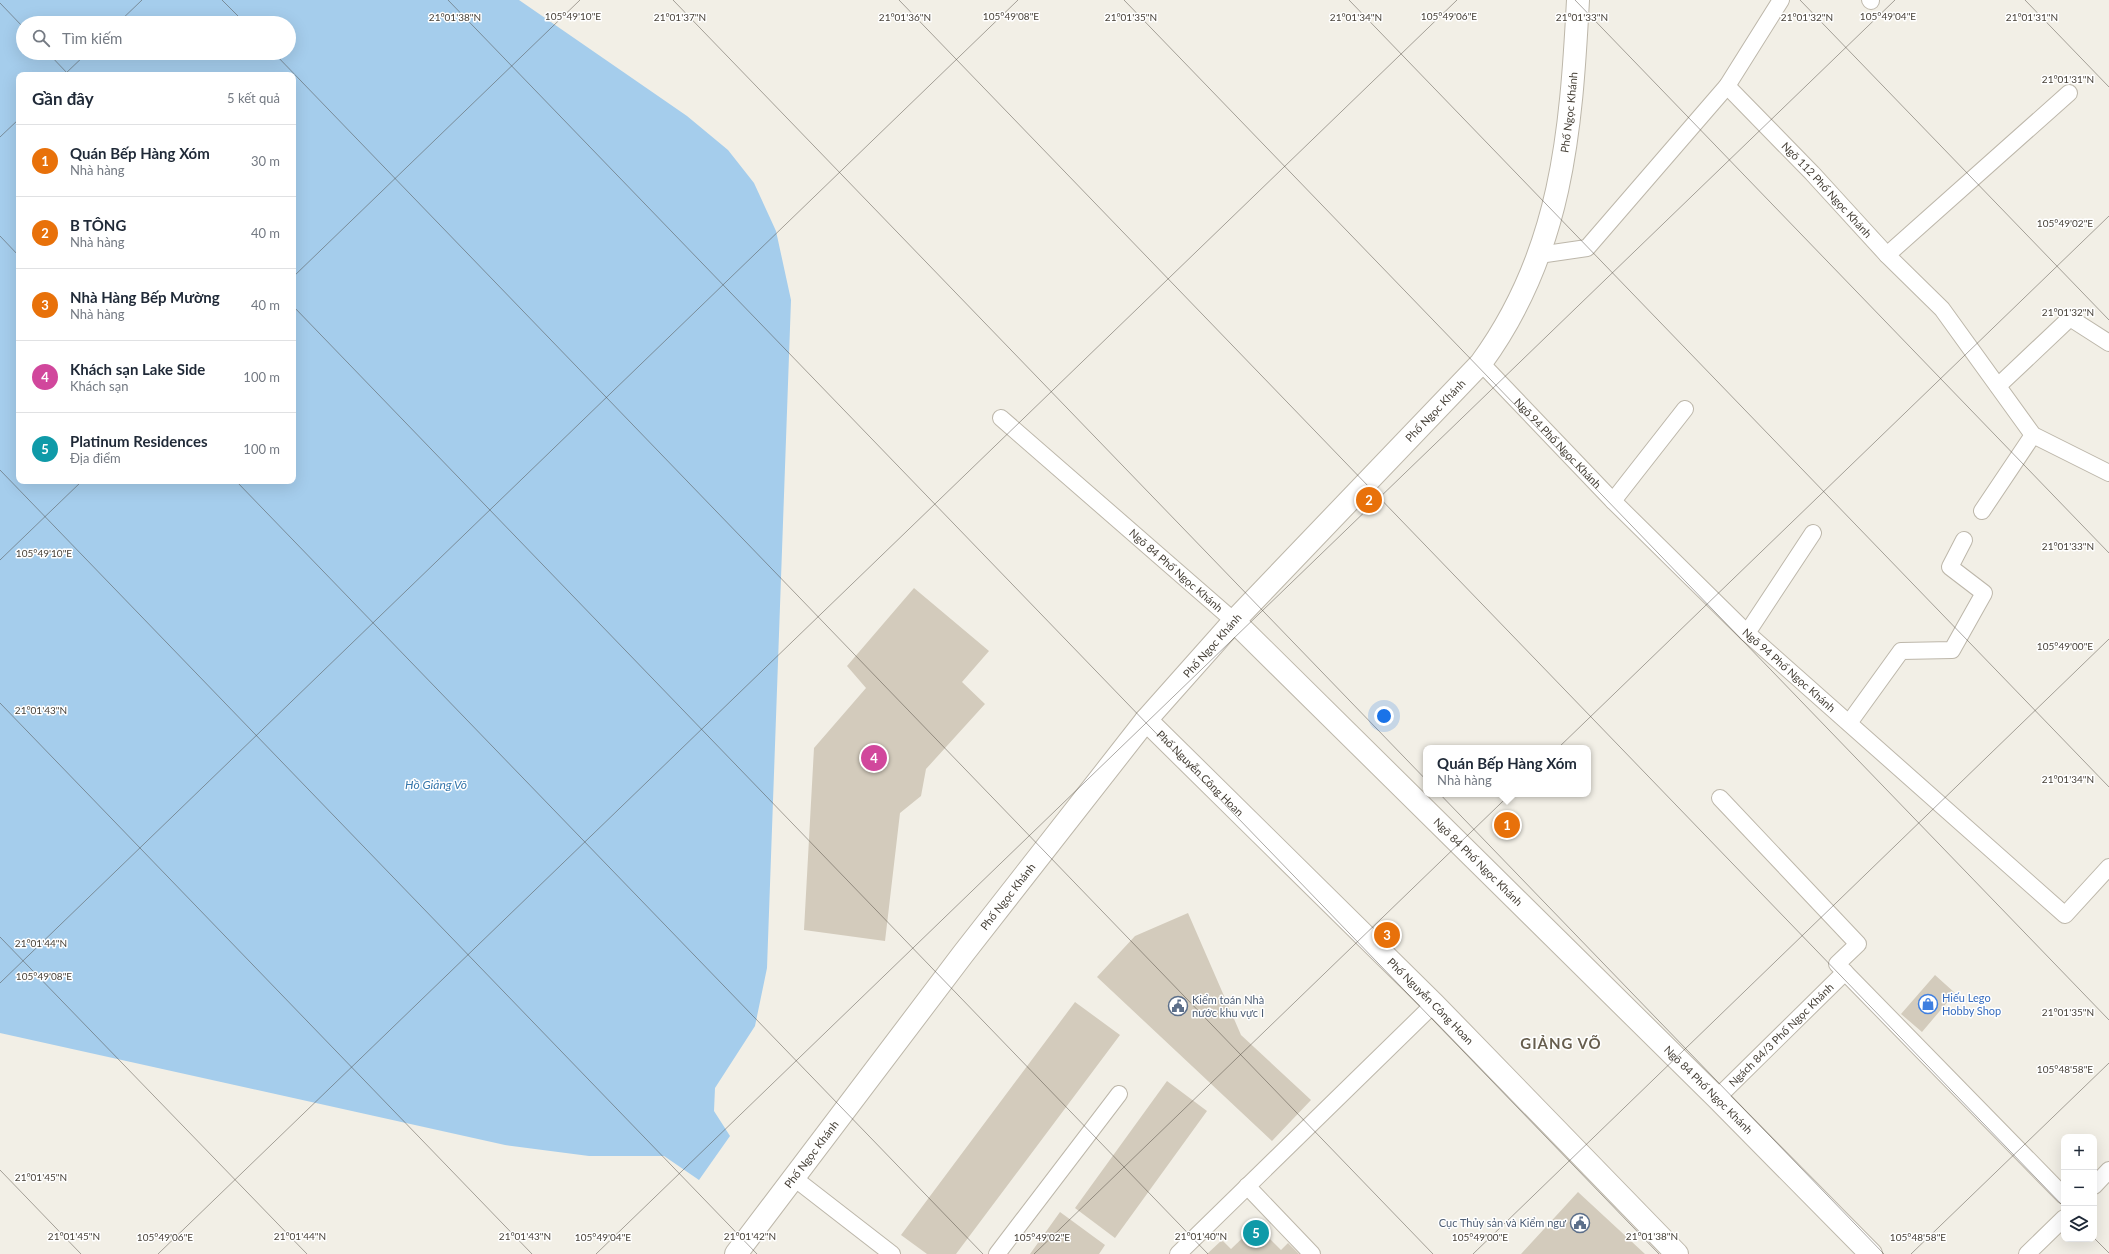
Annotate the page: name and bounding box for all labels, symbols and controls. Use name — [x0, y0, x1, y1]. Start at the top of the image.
text: 105°49'10"E — [545, 10, 601, 22]
text: 105°49'08"E — [983, 10, 1039, 22]
text: 105°49'06"E — [1421, 10, 1477, 22]
text: 105°49'04"E — [1860, 10, 1916, 22]
text: 21°01'38"N — [429, 11, 481, 23]
text: 21°01'37"N — [654, 11, 706, 23]
text: 21°01'36"N — [879, 11, 931, 23]
text: 21°01'35"N — [1105, 11, 1157, 23]
text: 21°01'34"N — [1330, 11, 1382, 23]
text: 21°01'33"N — [1556, 11, 1608, 23]
text: 21°01'32"N — [1781, 11, 1833, 23]
text: 21°01'31"N — [2006, 11, 2058, 23]
search box — [16, 16, 296, 60]
icon: search — [30, 27, 52, 49]
text: Tìm kiếm — [62, 29, 122, 47]
street label: Phố Ngọc Khánh — [1557, 71, 1579, 153]
text: 21°01'31"N — [2042, 73, 2094, 85]
text: Gần đây — [32, 88, 94, 109]
text: 5 kết quả — [227, 90, 280, 106]
street label: Ngõ 112 Phố Ngọc Khánh — [1779, 139, 1875, 240]
text: Quán Bếp Hàng Xóm — [70, 144, 210, 162]
text: 1 — [41, 153, 49, 169]
text: 30 m — [251, 153, 280, 169]
text: Nhà hàng — [70, 162, 125, 178]
text: B TÔNG — [70, 216, 126, 234]
text: 105°49'02"E — [2037, 217, 2093, 229]
text: 2 — [41, 225, 49, 241]
text: 40 m — [251, 225, 280, 241]
text: Nhà hàng — [70, 234, 125, 250]
text: Nhà Hàng Bếp Mường — [70, 288, 220, 306]
text: 3 — [41, 297, 49, 313]
text: 40 m — [251, 297, 280, 313]
text: Nhà hàng — [70, 306, 125, 322]
text: 21°01'32"N — [2042, 306, 2094, 318]
text: Khách sạn Lake Side — [70, 360, 205, 378]
text: 4 — [41, 369, 49, 385]
text: 100 m — [243, 369, 280, 385]
street label: Phố Ngọc Khánh — [1402, 376, 1468, 444]
text: Khách sạn — [70, 378, 128, 394]
street label: Ngõ 94 Phố Ngọc Khánh — [1512, 395, 1604, 491]
text: Platinum Residences — [70, 432, 208, 450]
text: 5 — [41, 441, 49, 457]
text: 100 m — [243, 441, 280, 457]
text: Địa điểm — [70, 450, 121, 466]
pin: 2 — [1356, 485, 1382, 515]
street label: Ngõ 84 Phố Ngọc Khánh — [1127, 526, 1226, 614]
text: 21°01'33"N — [2042, 540, 2094, 552]
text: 105°49'10"E — [16, 547, 72, 559]
street label: Phố Ngọc Khánh — [1180, 610, 1244, 680]
street label: Ngõ 94 Phố Ngọc Khánh — [1740, 625, 1838, 714]
text: 105°49'00"E — [2037, 640, 2093, 652]
text: 21°01'43"N — [15, 704, 67, 716]
your location — [1374, 706, 1394, 726]
street label: Phố Nguyễn Công Hoan — [1154, 727, 1247, 819]
pin: 4 — [861, 743, 887, 773]
popup — [1423, 745, 1591, 797]
text: Quán Bếp Hàng Xóm — [1437, 754, 1577, 772]
text: Nhà hàng — [1437, 772, 1492, 788]
text: 21°01'34"N — [2042, 773, 2094, 785]
water label: Hồ Giảng Võ — [405, 777, 467, 792]
pin: 1 — [1494, 810, 1520, 840]
street label: Ngõ 84 Phố Ngọc Khánh — [1431, 815, 1526, 908]
street label: Phố Ngọc Khánh — [977, 860, 1038, 932]
pin: 3 — [1374, 920, 1400, 950]
text: 21°01'44"N — [15, 937, 67, 949]
street label: Phố Nguyễn Công Hoan — [1385, 955, 1476, 1047]
text: 105°49'08"E — [16, 970, 72, 982]
street label: Ngách 84/3 Phố Ngọc Khánh — [1726, 980, 1836, 1089]
place label: Hiếu Lego Hobby Shop — [1942, 991, 2001, 1017]
place label: Kiểm toán Nhà nước khu vực I — [1192, 993, 1264, 1019]
shop icon: Hiếu Lego Hobby Shop — [1917, 993, 1939, 1015]
public building icon: Kiểm toán Nhà nước khu vực I — [1167, 995, 1189, 1017]
text: 21°01'35"N — [2042, 1006, 2094, 1018]
district label: GIẢNG VÕ — [1520, 1034, 1602, 1052]
street label: Ngõ 84 Phố Ngọc Khánh — [1662, 1043, 1756, 1136]
text: 105°48'58"E — [2037, 1063, 2093, 1075]
street label: Phố Ngọc Khánh — [781, 1118, 841, 1190]
map controls — [2061, 1134, 2097, 1242]
button: + — [2061, 1134, 2097, 1170]
button: − — [2061, 1170, 2097, 1206]
text: 21°01'45"N — [15, 1171, 67, 1183]
button: layers — [2061, 1206, 2097, 1242]
public building icon: Cục Thủy sản và Kiểm ngư — [1569, 1212, 1591, 1234]
place label: Cục Thủy sản và Kiểm ngư — [1439, 1216, 1567, 1229]
pin: 5 — [1243, 1218, 1269, 1248]
text: 21°01'45"N — [48, 1230, 100, 1242]
text: 21°01'44"N — [274, 1230, 326, 1242]
text: 21°01'43"N — [499, 1230, 551, 1242]
text: 21°01'42"N — [724, 1230, 776, 1242]
text: 21°01'40"N — [1175, 1230, 1227, 1242]
text: 21°01'38"N — [1626, 1230, 1678, 1242]
text: 105°49'06"E — [137, 1231, 193, 1243]
text: 105°49'04"E — [575, 1231, 631, 1243]
text: 105°49'02"E — [1014, 1231, 1070, 1243]
text: 105°49'00"E — [1452, 1231, 1508, 1243]
text: 105°48'58"E — [1890, 1231, 1946, 1243]

